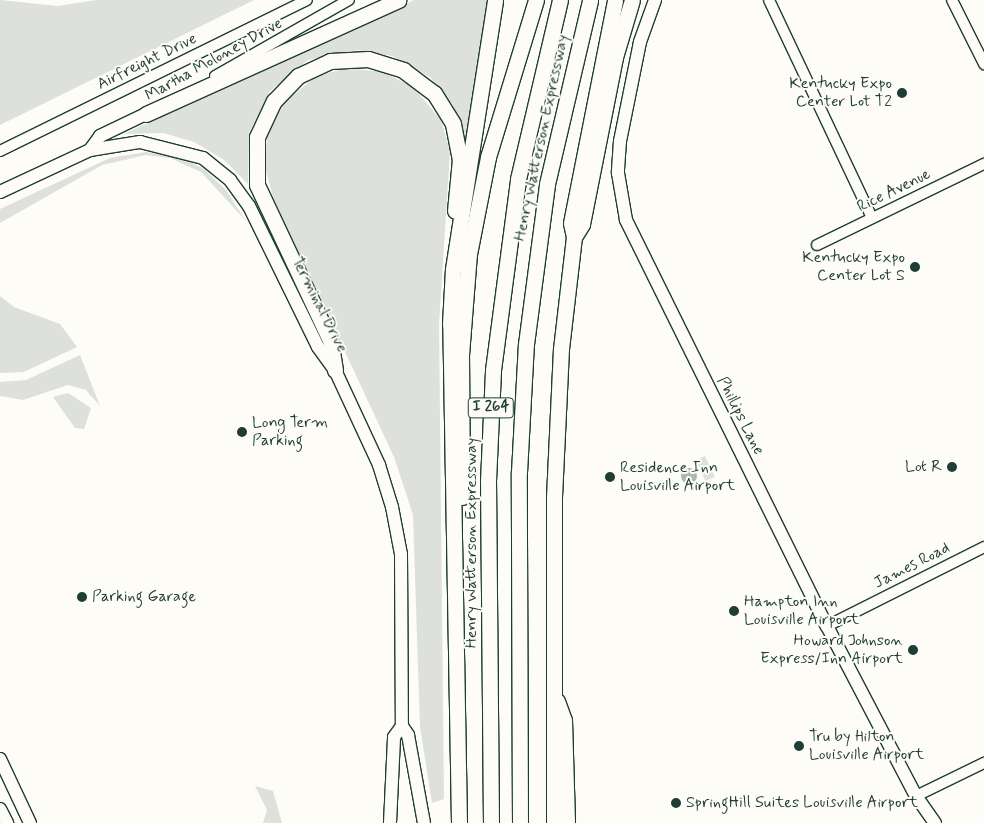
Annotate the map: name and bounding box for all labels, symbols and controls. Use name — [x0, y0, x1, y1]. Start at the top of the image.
street label: Martha Moloney Drive — [142, 14, 286, 106]
street label: Airfreight Drive — [94, 30, 200, 94]
street label: Henry Watterson Expressway — [510, 31, 574, 245]
place label: Kentucky Expo Center Lot T2 — [789, 74, 892, 112]
marker: Kentucky Expo Center Lot T2 — [896, 87, 908, 99]
street label: Rice Avenue — [853, 164, 935, 218]
place label: Kentucky Expo Center Lot S — [802, 248, 905, 286]
street label: Terminal Drive — [287, 255, 351, 355]
marker: Kentucky Expo Center Lot S — [909, 261, 921, 273]
street label: Phillips Lane — [712, 373, 768, 459]
road number: I 264 — [467, 396, 515, 420]
place label: Long Term Parking — [252, 413, 328, 451]
marker: Long Term Parking — [236, 426, 248, 438]
street label: Henry Watterson Expressway — [462, 436, 482, 650]
place label: Lot R — [907, 457, 942, 477]
place label: Residence Inn Louisville Airport — [620, 458, 735, 496]
marker: Lot R — [946, 461, 958, 473]
marker: Residence Inn Louisville Airport — [604, 471, 616, 483]
street label: James Road — [871, 539, 953, 593]
place label: Parking Garage — [92, 587, 195, 607]
marker: Parking Garage — [76, 591, 88, 603]
place label: Hampton Inn Louisville Airport — [744, 592, 859, 630]
marker: Hampton Inn Louisville Airport — [728, 605, 740, 617]
place label: Howard Johnson Express/Inn Airport — [760, 631, 903, 669]
marker: Howard Johnson Express/Inn Airport — [907, 644, 919, 656]
place label: Tru by Hilton Louisville Airport — [809, 727, 924, 765]
marker: Tru by Hilton Louisville Airport — [793, 740, 805, 752]
place label: SpringHill Suites Louisville Airport — [686, 793, 914, 813]
marker: SpringHill Suites Louisville Airport — [670, 797, 682, 809]

